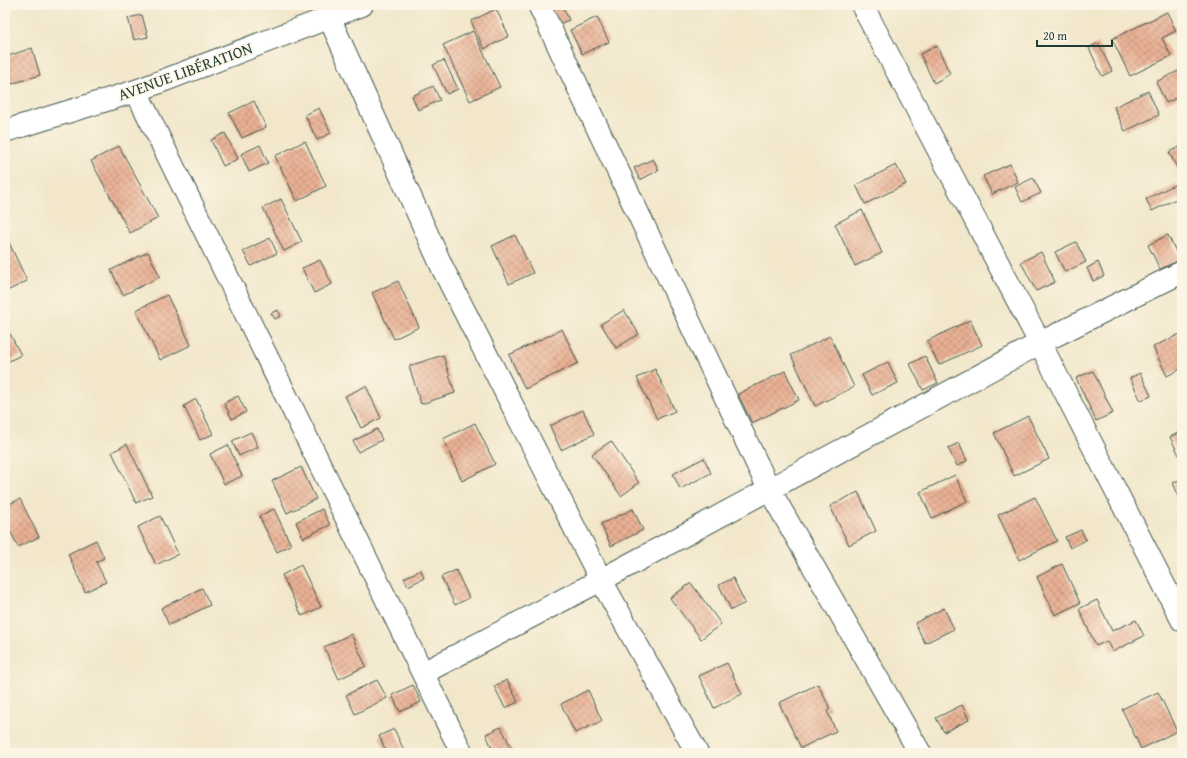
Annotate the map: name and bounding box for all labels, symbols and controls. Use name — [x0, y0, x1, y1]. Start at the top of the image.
scale bar — [1037, 22, 1112, 48]
text: 20 m — [1043, 27, 1067, 44]
street label: AVENUE LIBÉRATION — [114, 35, 256, 107]

